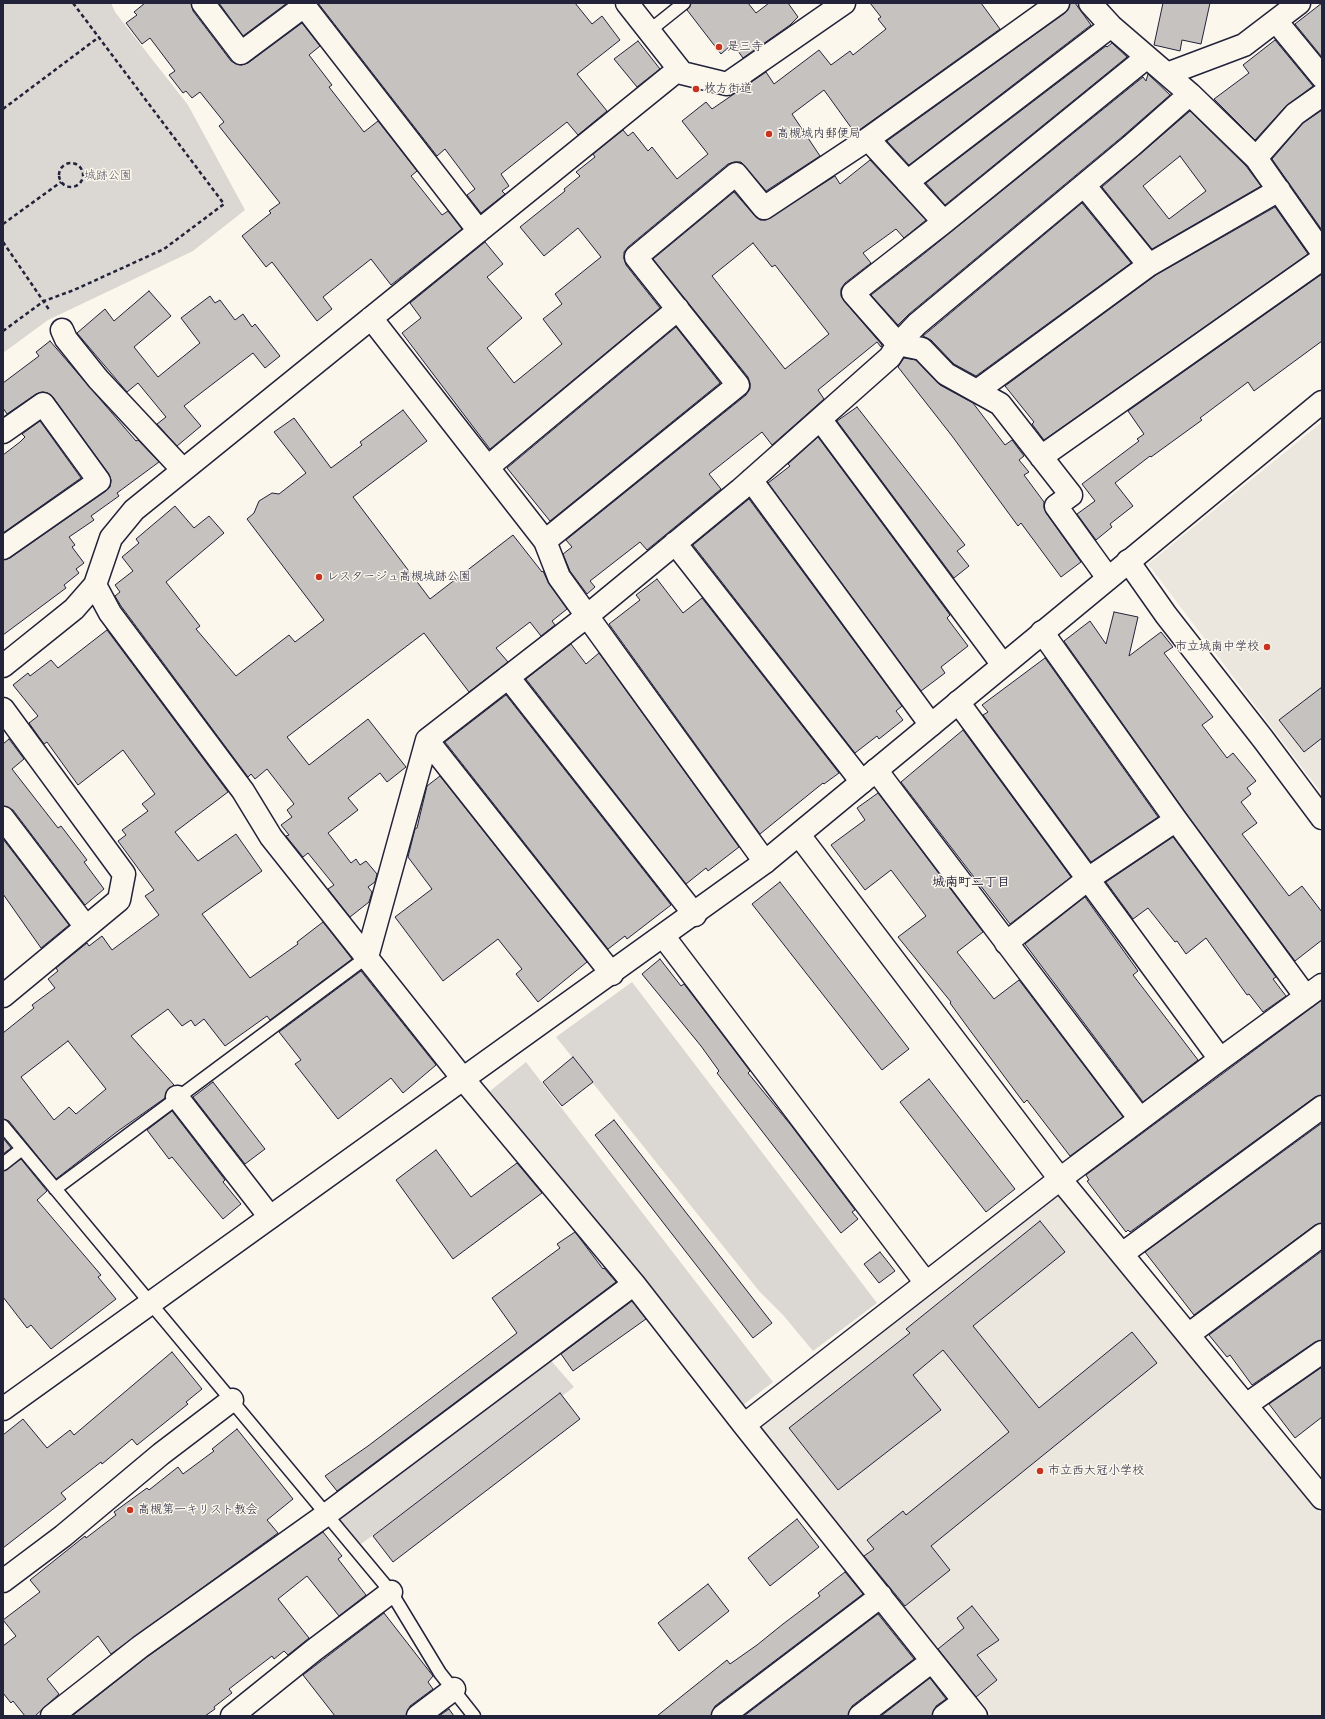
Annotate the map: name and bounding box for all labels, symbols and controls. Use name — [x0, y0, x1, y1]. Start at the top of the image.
place label: 是三寺 — [727, 40, 763, 54]
marker: 是三寺 — [714, 42, 724, 52]
place label: 枚方街道 — [704, 82, 752, 96]
marker: 枚方街道 — [691, 84, 701, 94]
place label: 高槻城内郵便局 — [777, 127, 861, 141]
marker: 高槻城内郵便局 — [764, 129, 774, 139]
park label: 城跡公園 — [84, 169, 132, 183]
place label: レスタージュ高槻城跡公園 — [327, 570, 471, 584]
marker: レスタージュ高槻城跡公園 — [314, 572, 324, 582]
place label: 市立城南中学校 — [1175, 640, 1259, 654]
marker: 市立城南中学校 — [1262, 642, 1272, 652]
district label: 城南町二丁目 — [932, 875, 1010, 891]
place label: 市立西大冠小学校 — [1048, 1464, 1144, 1478]
marker: 市立西大冠小学校 — [1035, 1466, 1045, 1476]
place label: 高槻第一キリスト教会 — [138, 1503, 258, 1517]
marker: 高槻第一キリスト教会 — [125, 1505, 135, 1515]

